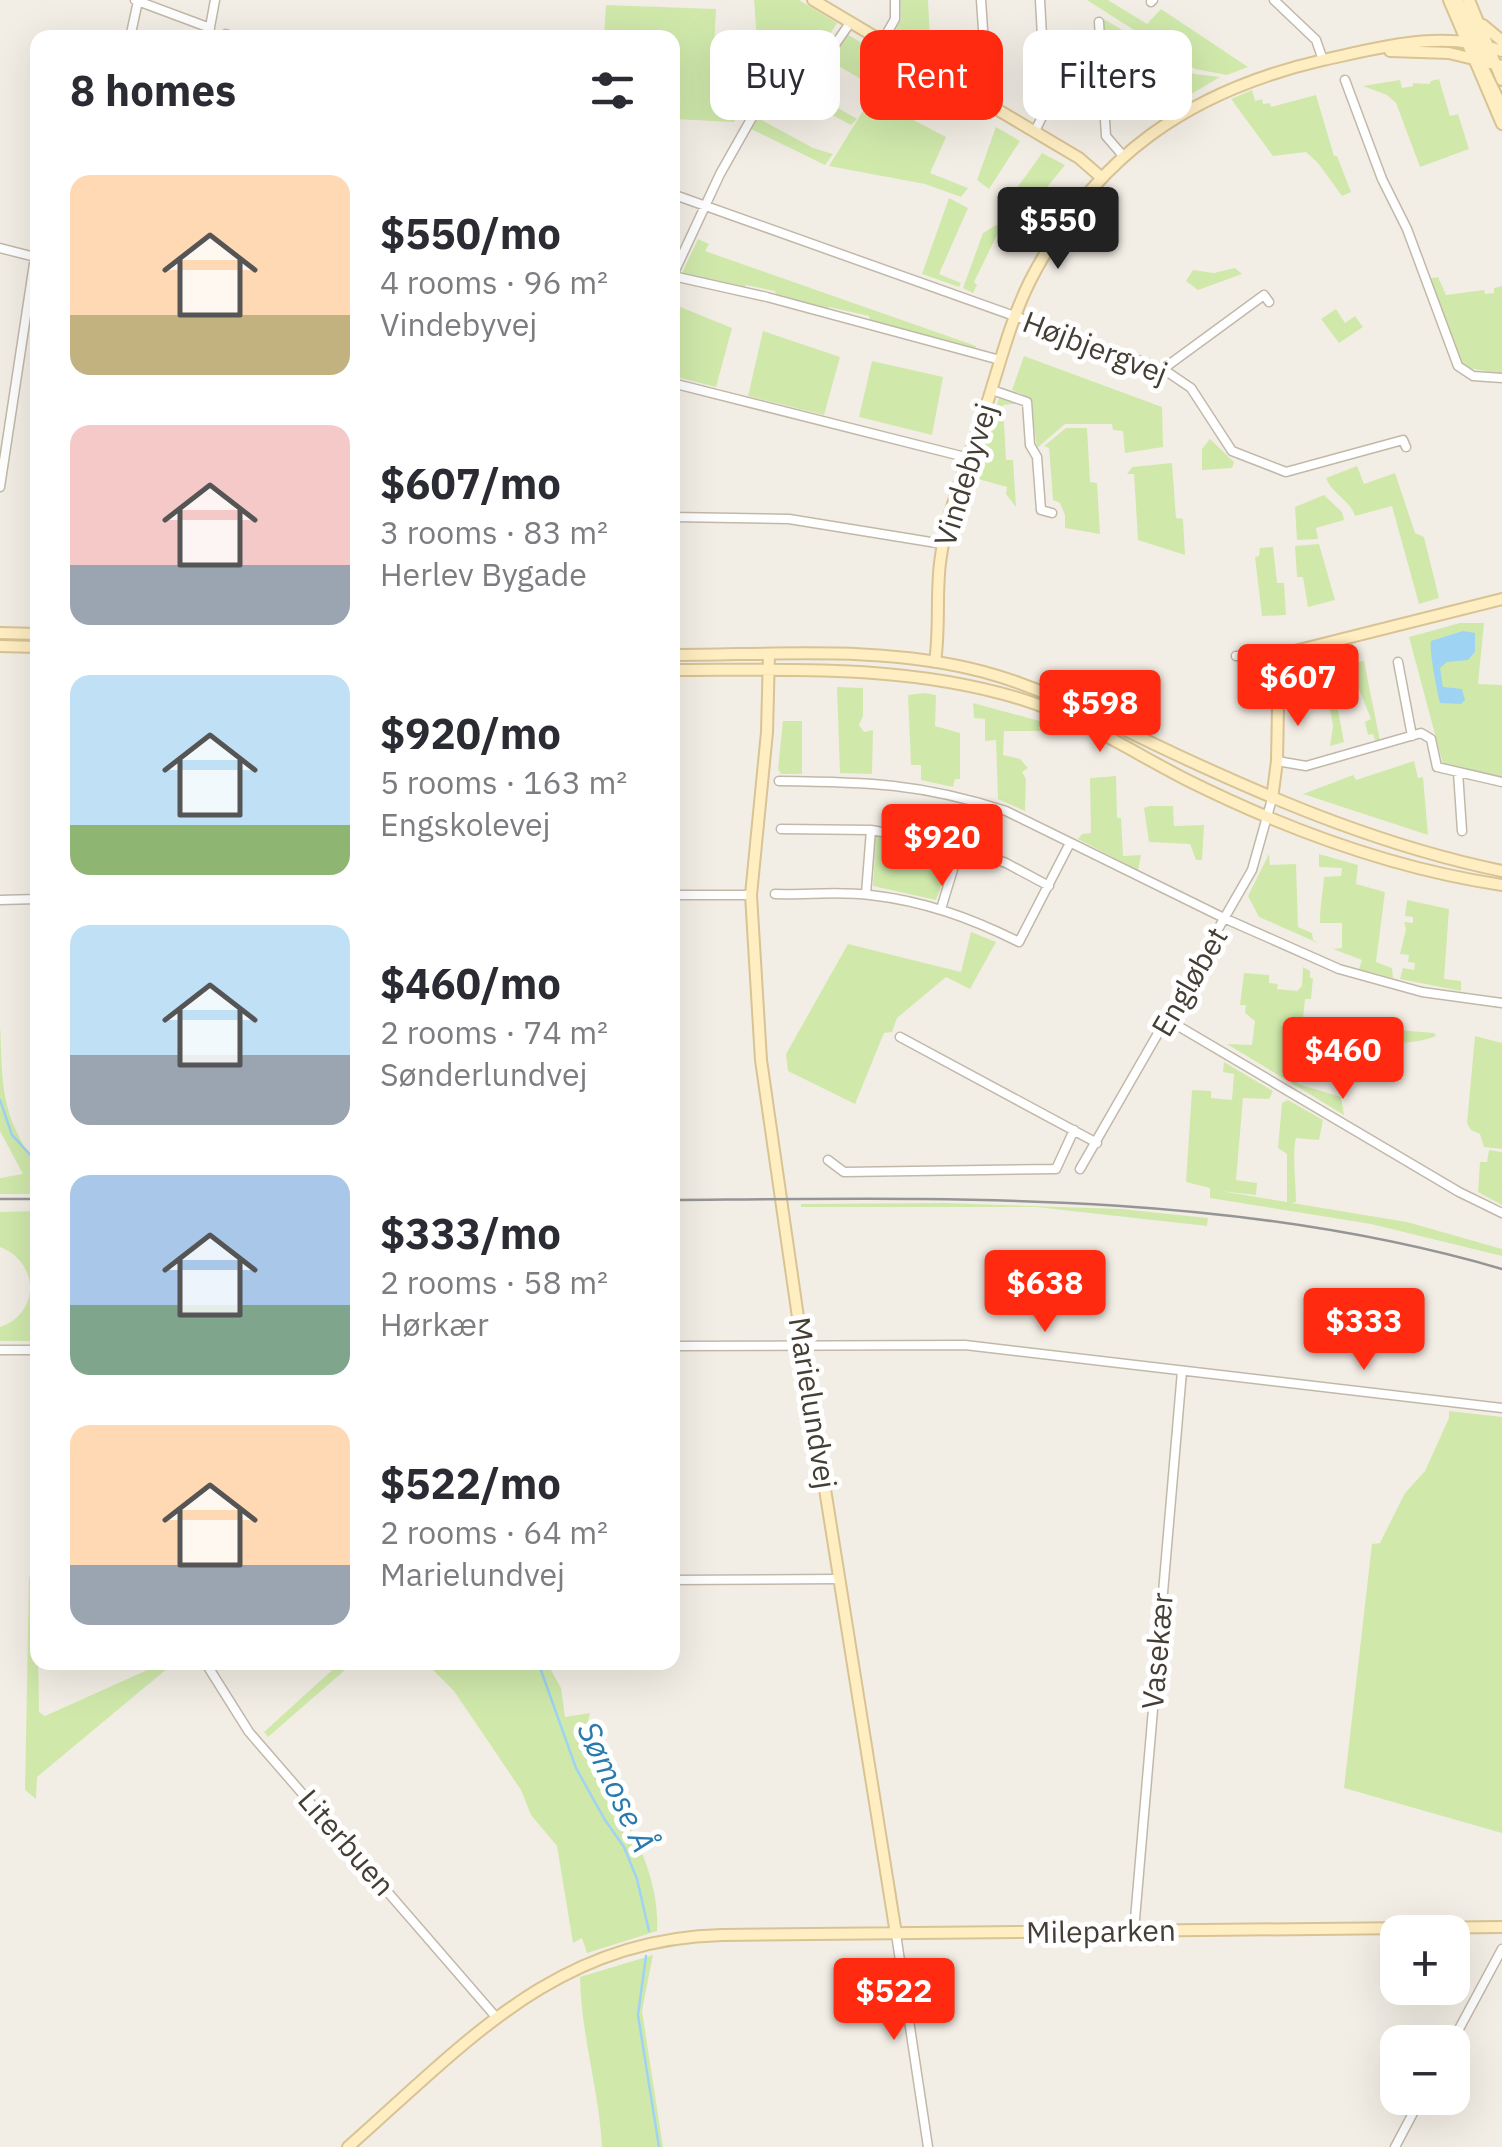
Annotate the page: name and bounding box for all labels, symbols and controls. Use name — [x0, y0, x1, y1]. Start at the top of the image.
chip: Buy — [710, 30, 840, 120]
chip: Rent — [860, 30, 1003, 120]
chip: Filters — [1023, 30, 1192, 120]
text: 8 homes — [70, 63, 236, 118]
icon: filters — [585, 63, 640, 118]
pin: $550 — [999, 187, 1117, 272]
text: $550 — [1020, 198, 1096, 240]
text: $550/mo — [380, 206, 561, 261]
icon: home — [150, 215, 270, 335]
text: 4 rooms · 96 m² — [380, 261, 608, 303]
street label: Højbjergvej — [1018, 301, 1173, 392]
text: Vindebyvej — [380, 303, 537, 345]
street label: Vindebyvej — [924, 398, 1005, 551]
text: $607/mo — [380, 456, 561, 511]
icon: home — [150, 465, 270, 585]
text: 3 rooms · 83 m² — [380, 511, 608, 553]
text: Herlev Bygade — [380, 553, 587, 595]
pin: $607 — [1239, 644, 1357, 729]
text: $607 — [1260, 655, 1336, 697]
pin: $598 — [1041, 670, 1159, 755]
text: $598 — [1062, 681, 1138, 723]
text: $920/mo — [380, 706, 561, 761]
icon: home — [150, 715, 270, 835]
text: 5 rooms · 163 m² — [380, 761, 627, 803]
text: Engskolevej — [380, 803, 551, 845]
pin: $920 — [883, 804, 1001, 889]
text: $920 — [904, 815, 980, 857]
street label: Engløbet — [1142, 920, 1236, 1043]
text: $460/mo — [380, 956, 561, 1011]
icon: home — [150, 965, 270, 1085]
text: 2 rooms · 74 m² — [380, 1011, 608, 1053]
pin: $460 — [1284, 1017, 1402, 1102]
text: $460 — [1305, 1028, 1381, 1070]
text: Sønderlundvej — [380, 1053, 588, 1095]
text: $333/mo — [380, 1206, 561, 1261]
icon: home — [150, 1215, 270, 1335]
pin: $638 — [986, 1250, 1104, 1335]
text: 2 rooms · 58 m² — [380, 1261, 608, 1303]
text: $638 — [1007, 1261, 1083, 1303]
pin: $333 — [1305, 1288, 1423, 1373]
text: $333 — [1326, 1299, 1402, 1341]
text: Hørkær — [380, 1303, 489, 1345]
street label: Marielundvej — [781, 1314, 846, 1491]
text: $522/mo — [380, 1456, 561, 1511]
icon: home — [150, 1465, 270, 1585]
text: 2 rooms · 64 m² — [380, 1511, 608, 1553]
text: Marielundvej — [380, 1553, 565, 1595]
street label: Vasekær — [1132, 1591, 1181, 1711]
water label: Sømose Å — [568, 1714, 665, 1859]
street label: Literbuen — [290, 1781, 404, 1903]
street label: Mileparken — [1026, 1910, 1176, 1951]
map controls — [1380, 1915, 1470, 2115]
button: + — [1380, 1915, 1470, 2005]
pin: $522 — [835, 1958, 953, 2043]
text: $522 — [856, 1969, 932, 2011]
button: − — [1380, 2025, 1470, 2115]

